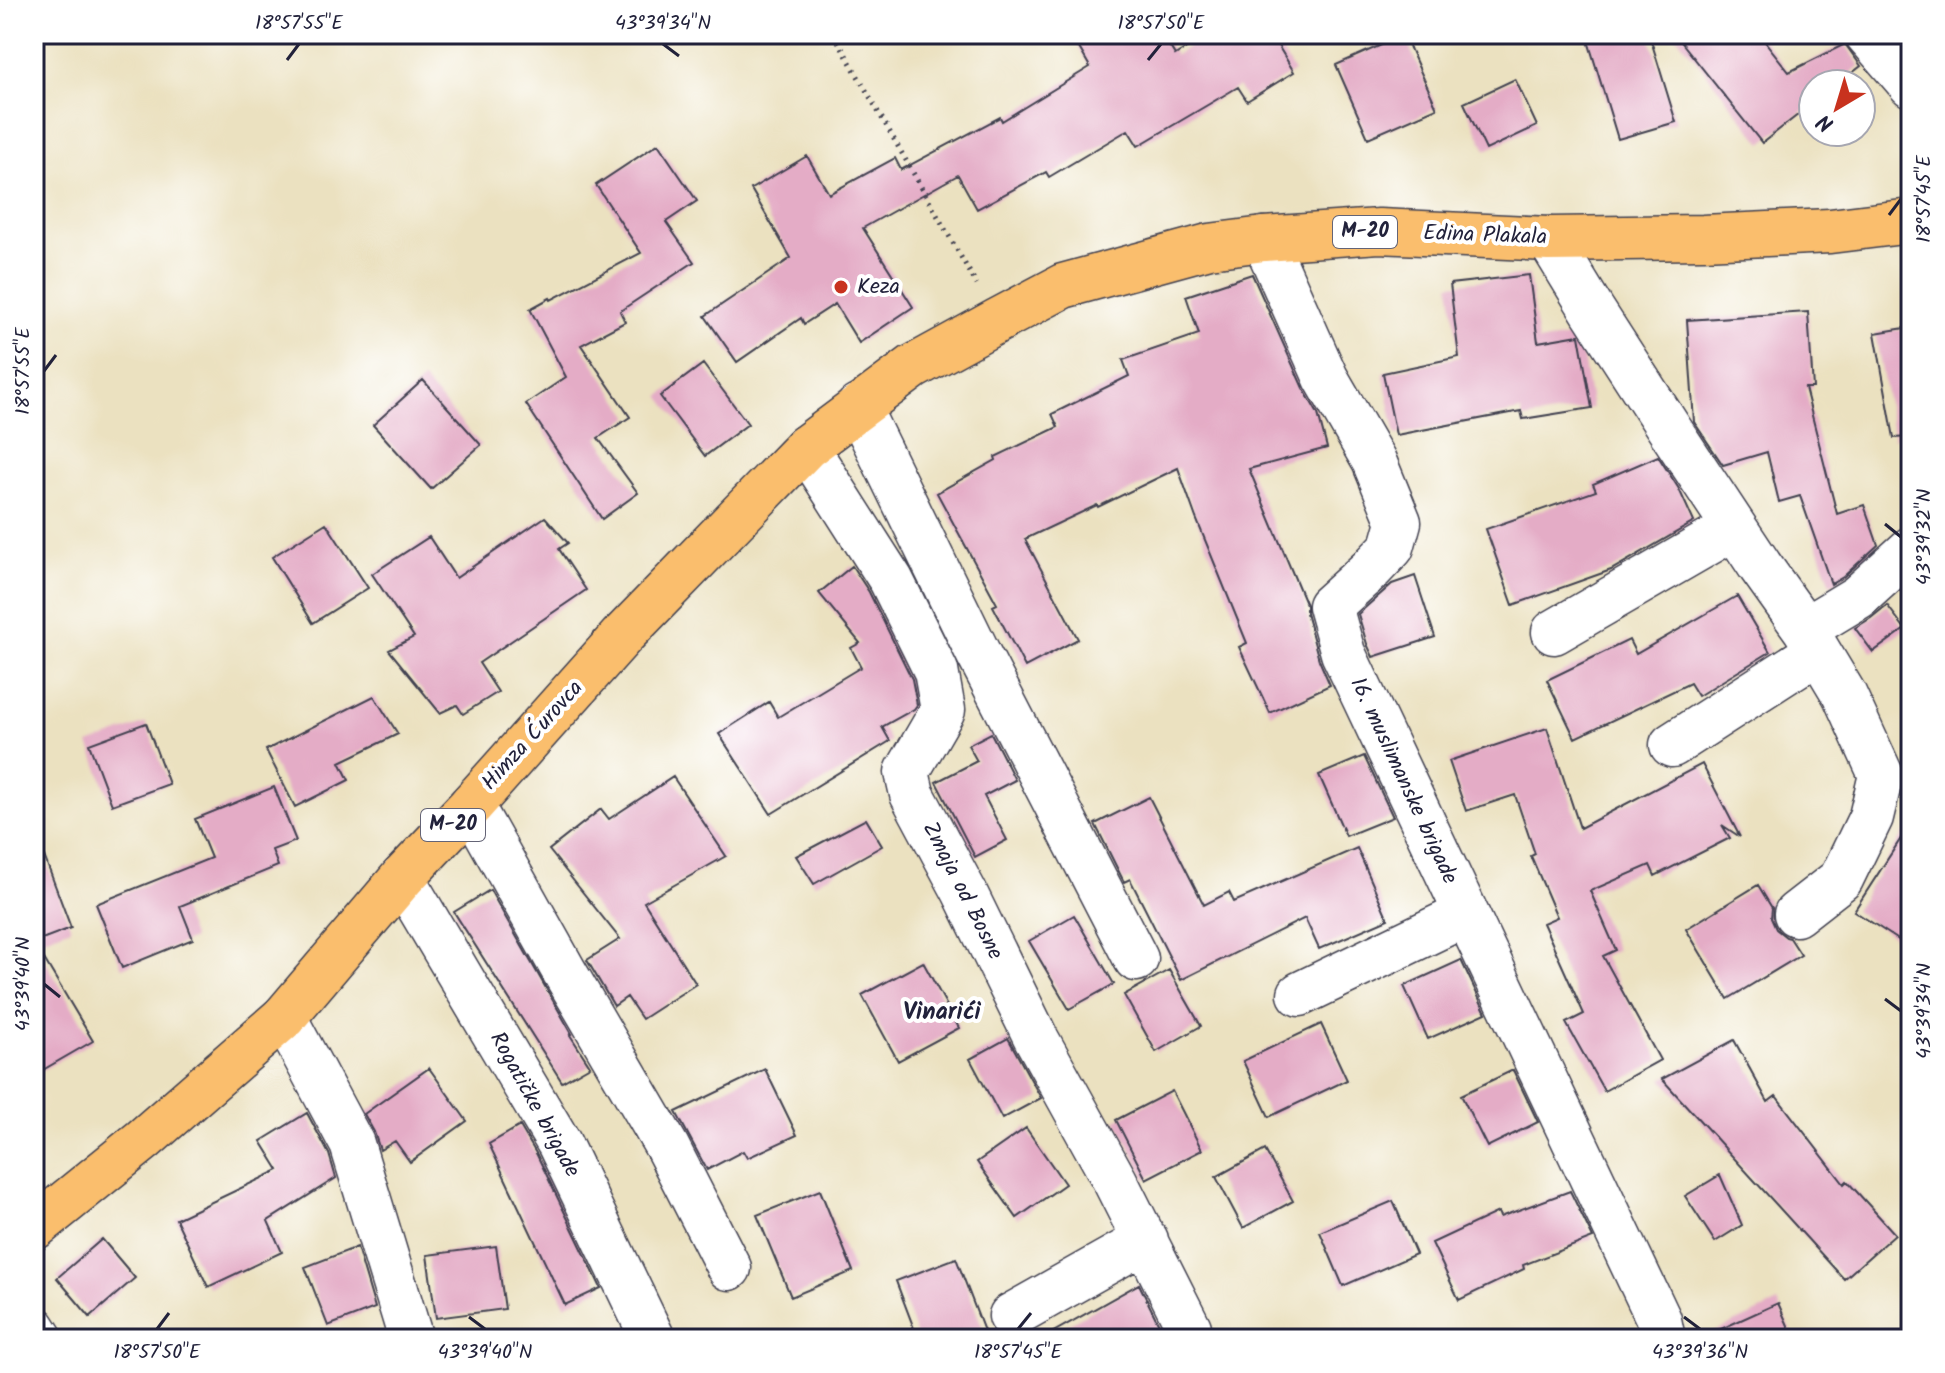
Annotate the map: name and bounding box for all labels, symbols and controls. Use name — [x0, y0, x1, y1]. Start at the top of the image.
text: 18°57'55"E — [255, 8, 344, 40]
text: 43°39'34"N — [615, 8, 711, 40]
text: 18°57'50"E — [1117, 8, 1206, 40]
north arrow — [1797, 68, 1877, 148]
text: N — [1810, 104, 1842, 140]
text: 18°57'45"E — [1909, 154, 1941, 243]
road number: M-20 — [1333, 216, 1397, 248]
street label: Edina Plakala — [1422, 216, 1548, 256]
place label: Keza — [857, 270, 900, 305]
marker: Keza — [832, 278, 850, 296]
text: 18°57'55"E — [8, 326, 40, 415]
text: 43°39'32"N — [1909, 489, 1941, 585]
street label: 16. muslimanske brigade — [1340, 672, 1466, 890]
street label: Himza Ćurovca — [474, 673, 592, 799]
road number: M-20 — [421, 809, 485, 841]
street label: Zmaja od Bosne — [912, 816, 1012, 966]
text: 43°39'40"N — [8, 937, 40, 1031]
text: 43°39'34"N — [1909, 963, 1941, 1059]
district label: Vinarići — [903, 993, 982, 1032]
street label: Rogatičke brigade — [479, 1026, 589, 1184]
text: 18°57'50"E — [113, 1337, 202, 1369]
text: 43°39'40"N — [438, 1337, 532, 1369]
text: 18°57'45"E — [974, 1337, 1063, 1369]
text: 43°39'36"N — [1652, 1337, 1748, 1369]

